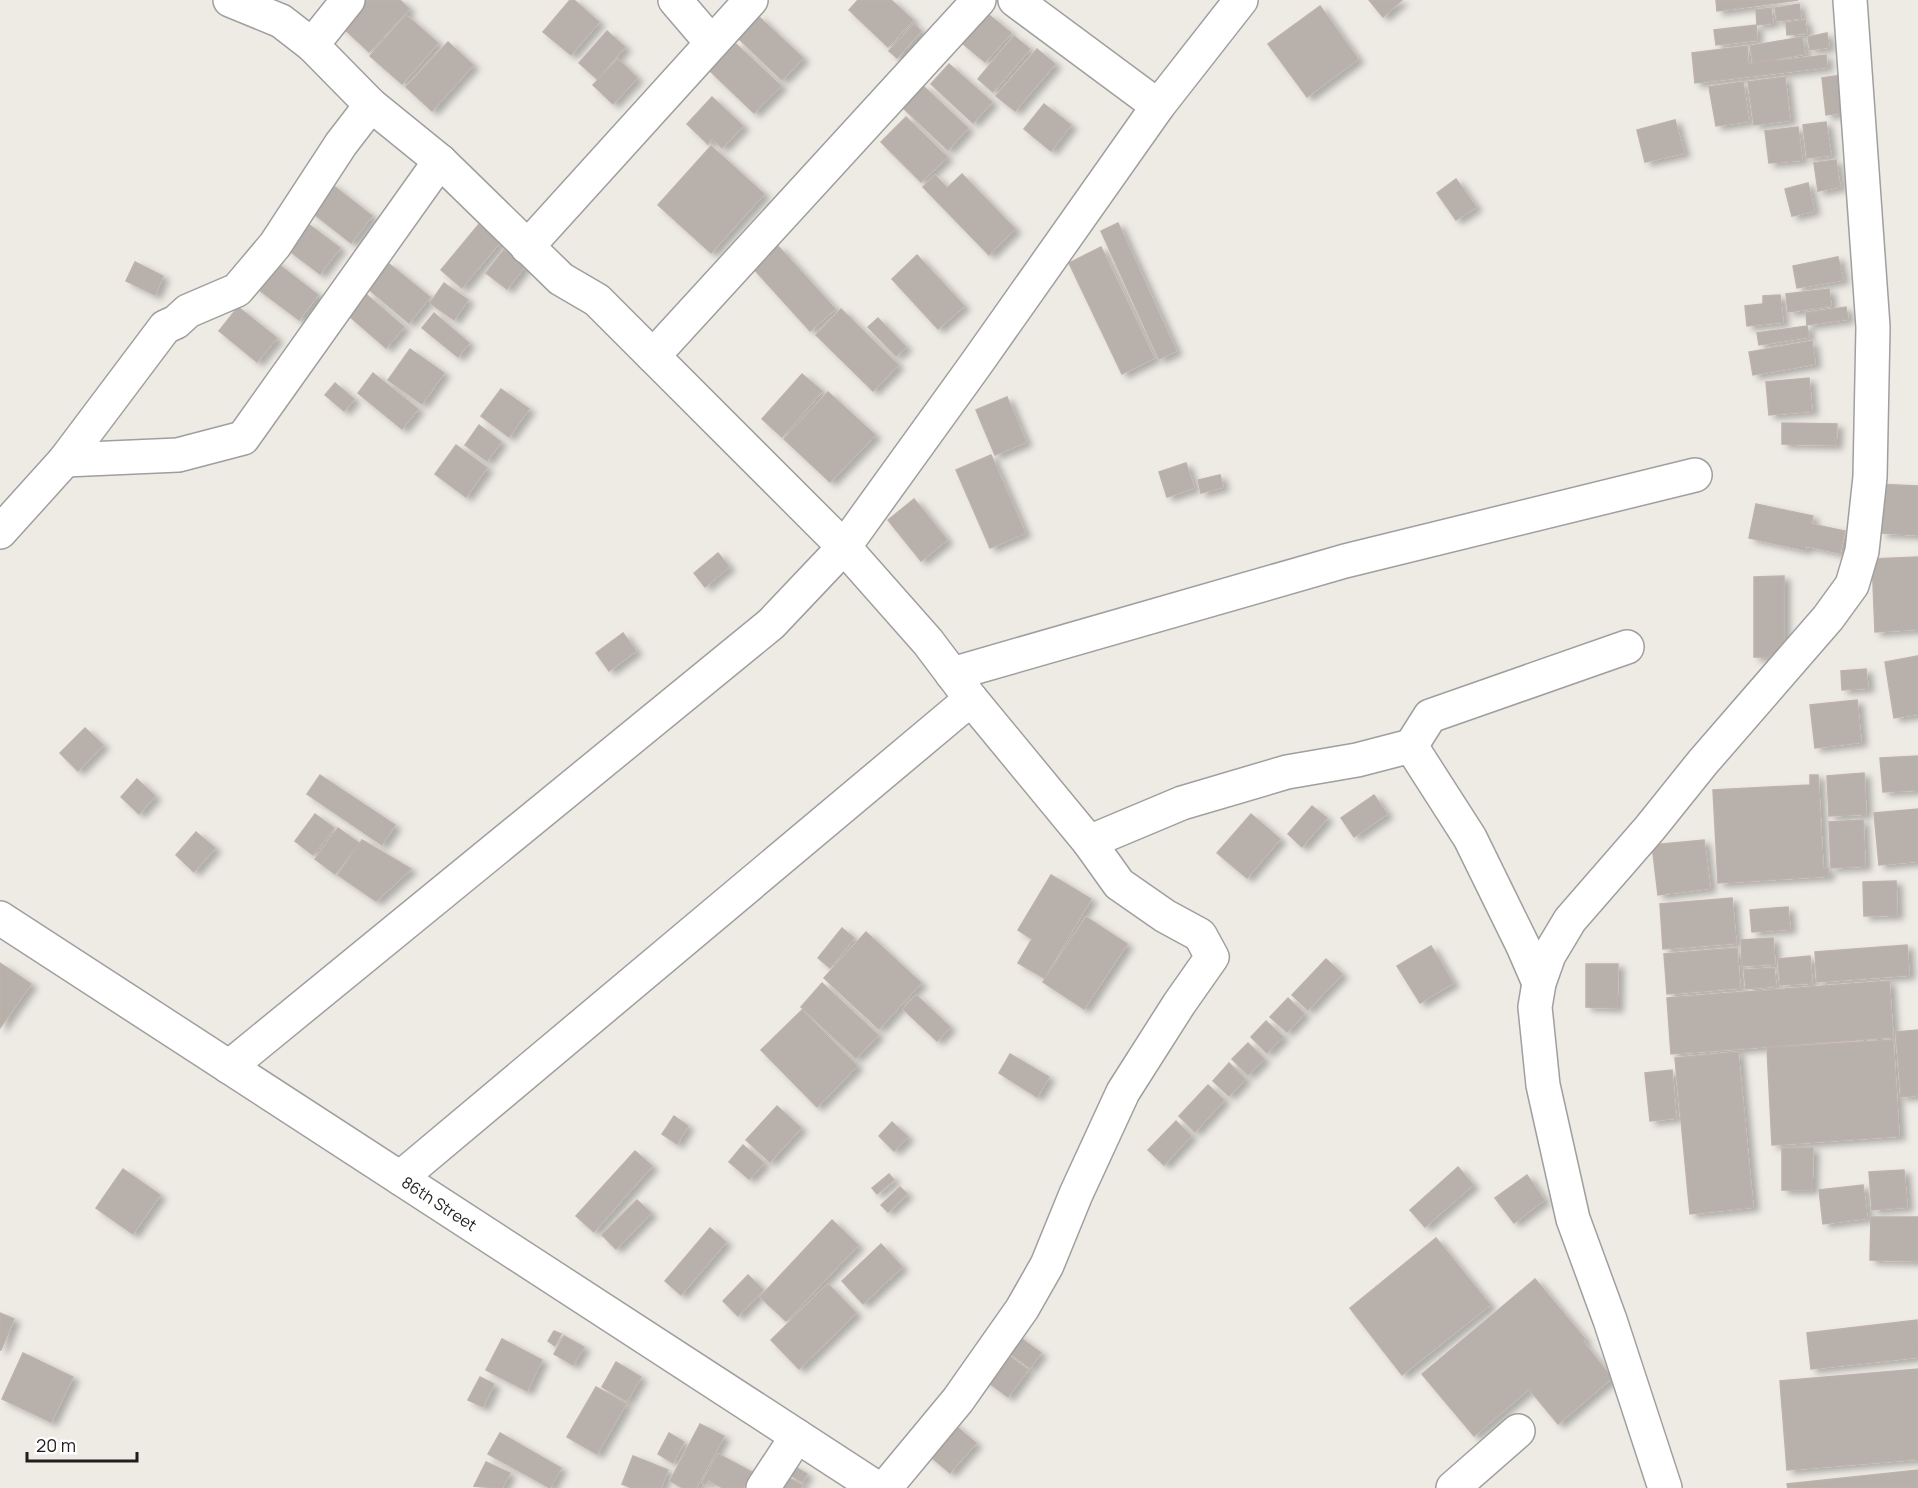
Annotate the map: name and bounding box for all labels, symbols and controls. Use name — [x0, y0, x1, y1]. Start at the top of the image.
street label: 86th Street — [398, 1171, 481, 1236]
scale bar — [27, 1425, 136, 1463]
text: 20 m — [36, 1433, 76, 1457]

